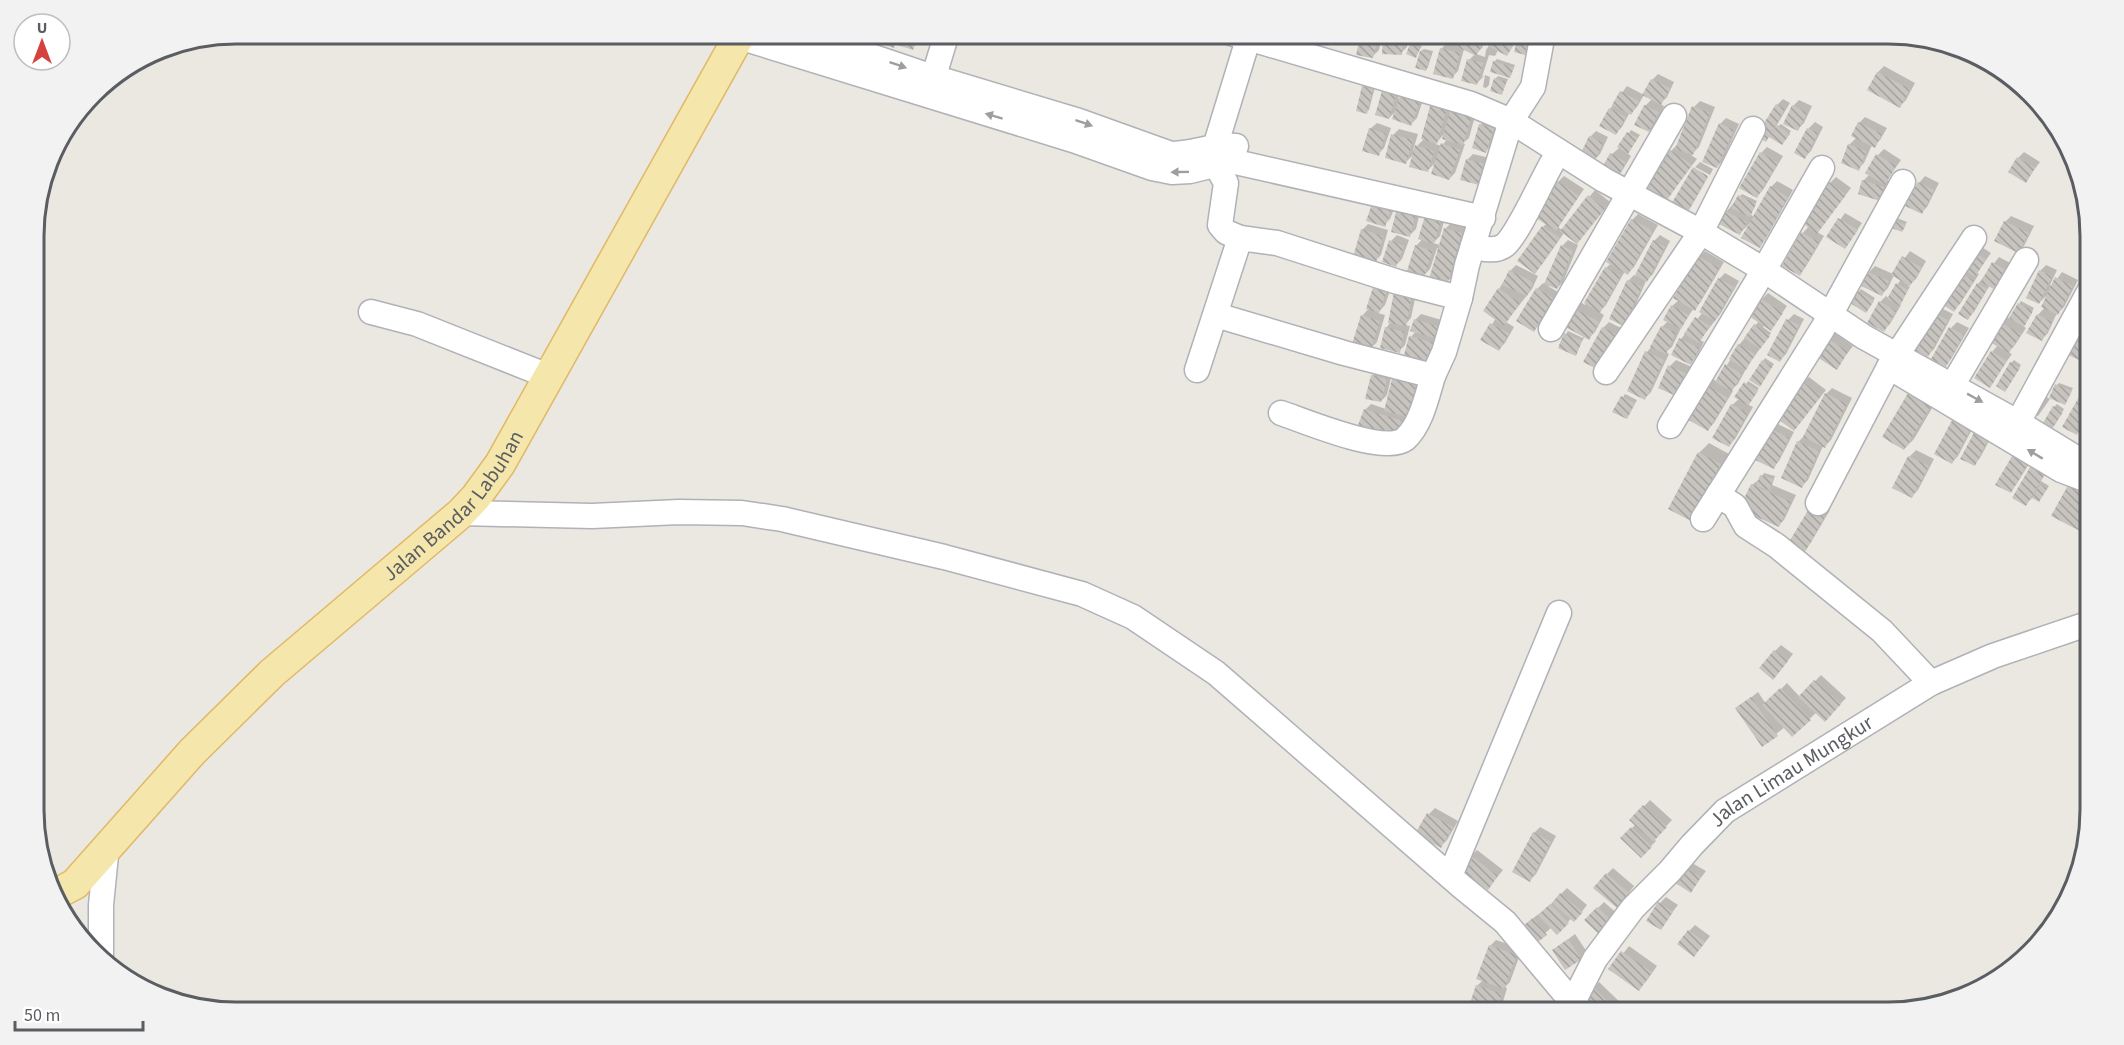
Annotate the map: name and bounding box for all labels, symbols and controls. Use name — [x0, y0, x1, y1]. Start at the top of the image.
north arrow — [12, 12, 72, 72]
text: U — [37, 17, 47, 39]
one-way arrow — [889, 61, 907, 71]
one-way arrow — [985, 111, 1003, 120]
one-way arrow — [1075, 119, 1093, 129]
one-way arrow — [1170, 167, 1189, 176]
one-way arrow — [1967, 393, 1984, 403]
street label: Jalan Bandar Labuhan — [376, 425, 531, 588]
one-way arrow — [2027, 449, 2043, 460]
street label: Jalan Limau Mungkur — [1702, 707, 1879, 834]
scale bar — [15, 994, 142, 1032]
text: 50 m — [24, 1003, 60, 1028]

